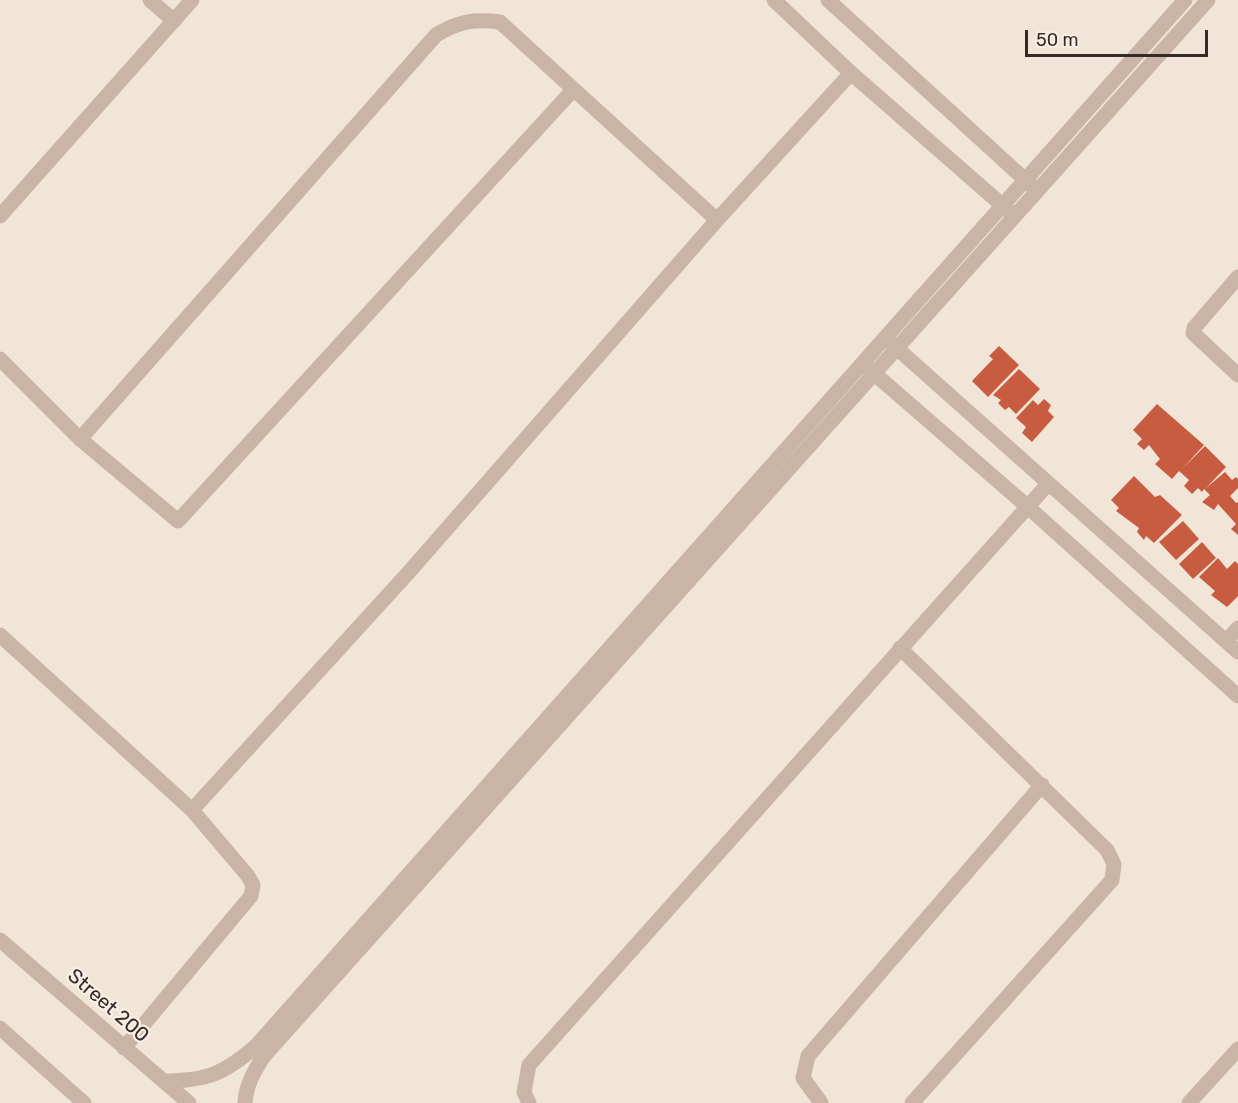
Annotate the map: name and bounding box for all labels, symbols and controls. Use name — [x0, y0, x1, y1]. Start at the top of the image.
scale bar — [1028, 18, 1211, 56]
text: 50 m — [1036, 29, 1079, 51]
street label: Street 200 — [62, 964, 154, 1048]

